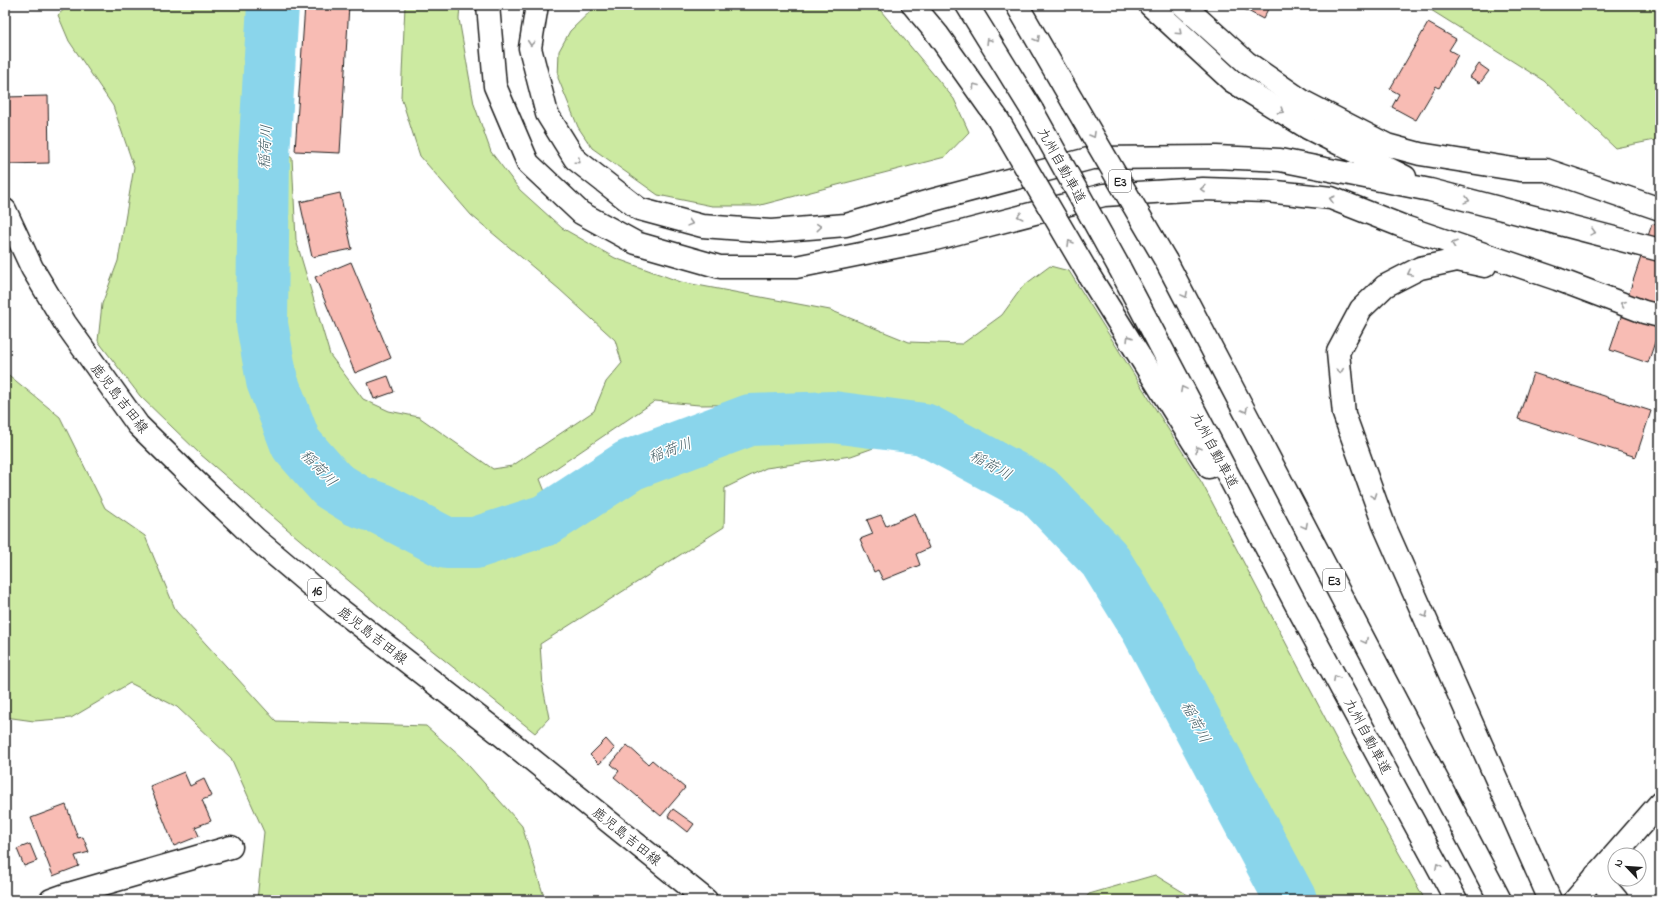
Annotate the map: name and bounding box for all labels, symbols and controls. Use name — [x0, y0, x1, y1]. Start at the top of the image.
one-way arrow — [1174, 27, 1182, 34]
one-way arrow — [1032, 35, 1039, 42]
one-way arrow — [986, 38, 994, 45]
one-way arrow — [527, 40, 536, 46]
one-way arrow — [973, 84, 980, 91]
one-way arrow — [1277, 107, 1284, 114]
water label: 稲荷川 — [254, 124, 278, 170]
street label: 九州自動車道 — [1031, 124, 1090, 208]
one-way arrow — [1088, 131, 1096, 138]
one-way arrow — [574, 157, 581, 164]
road number: E3 — [1109, 170, 1131, 192]
one-way arrow — [1200, 185, 1206, 193]
one-way arrow — [1464, 195, 1471, 203]
one-way arrow — [1329, 196, 1336, 204]
one-way arrow — [1016, 211, 1023, 220]
one-way arrow — [687, 218, 693, 226]
one-way arrow — [816, 223, 822, 232]
one-way arrow — [1590, 228, 1596, 236]
one-way arrow — [1068, 240, 1075, 247]
one-way arrow — [1451, 240, 1458, 248]
one-way arrow — [1407, 268, 1414, 276]
one-way arrow — [1180, 291, 1187, 298]
one-way arrow — [1619, 301, 1626, 309]
one-way arrow — [1126, 336, 1133, 343]
street label: 鹿児島吉田線 — [85, 359, 153, 438]
one-way arrow — [1335, 368, 1344, 375]
one-way arrow — [1181, 386, 1188, 394]
one-way arrow — [1240, 406, 1248, 414]
street label: 九州自動車道 — [1185, 409, 1243, 493]
water label: 稲荷川 — [645, 433, 695, 469]
water label: 稲荷川 — [295, 445, 342, 493]
water label: 稲荷川 — [965, 445, 1016, 486]
one-way arrow — [1195, 446, 1203, 453]
one-way arrow — [1369, 492, 1377, 499]
one-way arrow — [1300, 521, 1308, 529]
road number: E3 — [1323, 569, 1345, 591]
road number: 16 — [308, 579, 326, 601]
street label: 鹿児島吉田線 — [333, 602, 412, 670]
one-way arrow — [1420, 611, 1428, 619]
one-way arrow — [1360, 637, 1368, 644]
one-way arrow — [1333, 674, 1341, 682]
street label: 九州自動車道 — [1338, 695, 1396, 779]
water label: 稲荷川 — [1175, 697, 1215, 748]
street label: 鹿児島吉田線 — [587, 803, 665, 872]
north arrow — [1607, 847, 1647, 887]
text: N — [1610, 856, 1628, 870]
one-way arrow — [1435, 863, 1442, 870]

